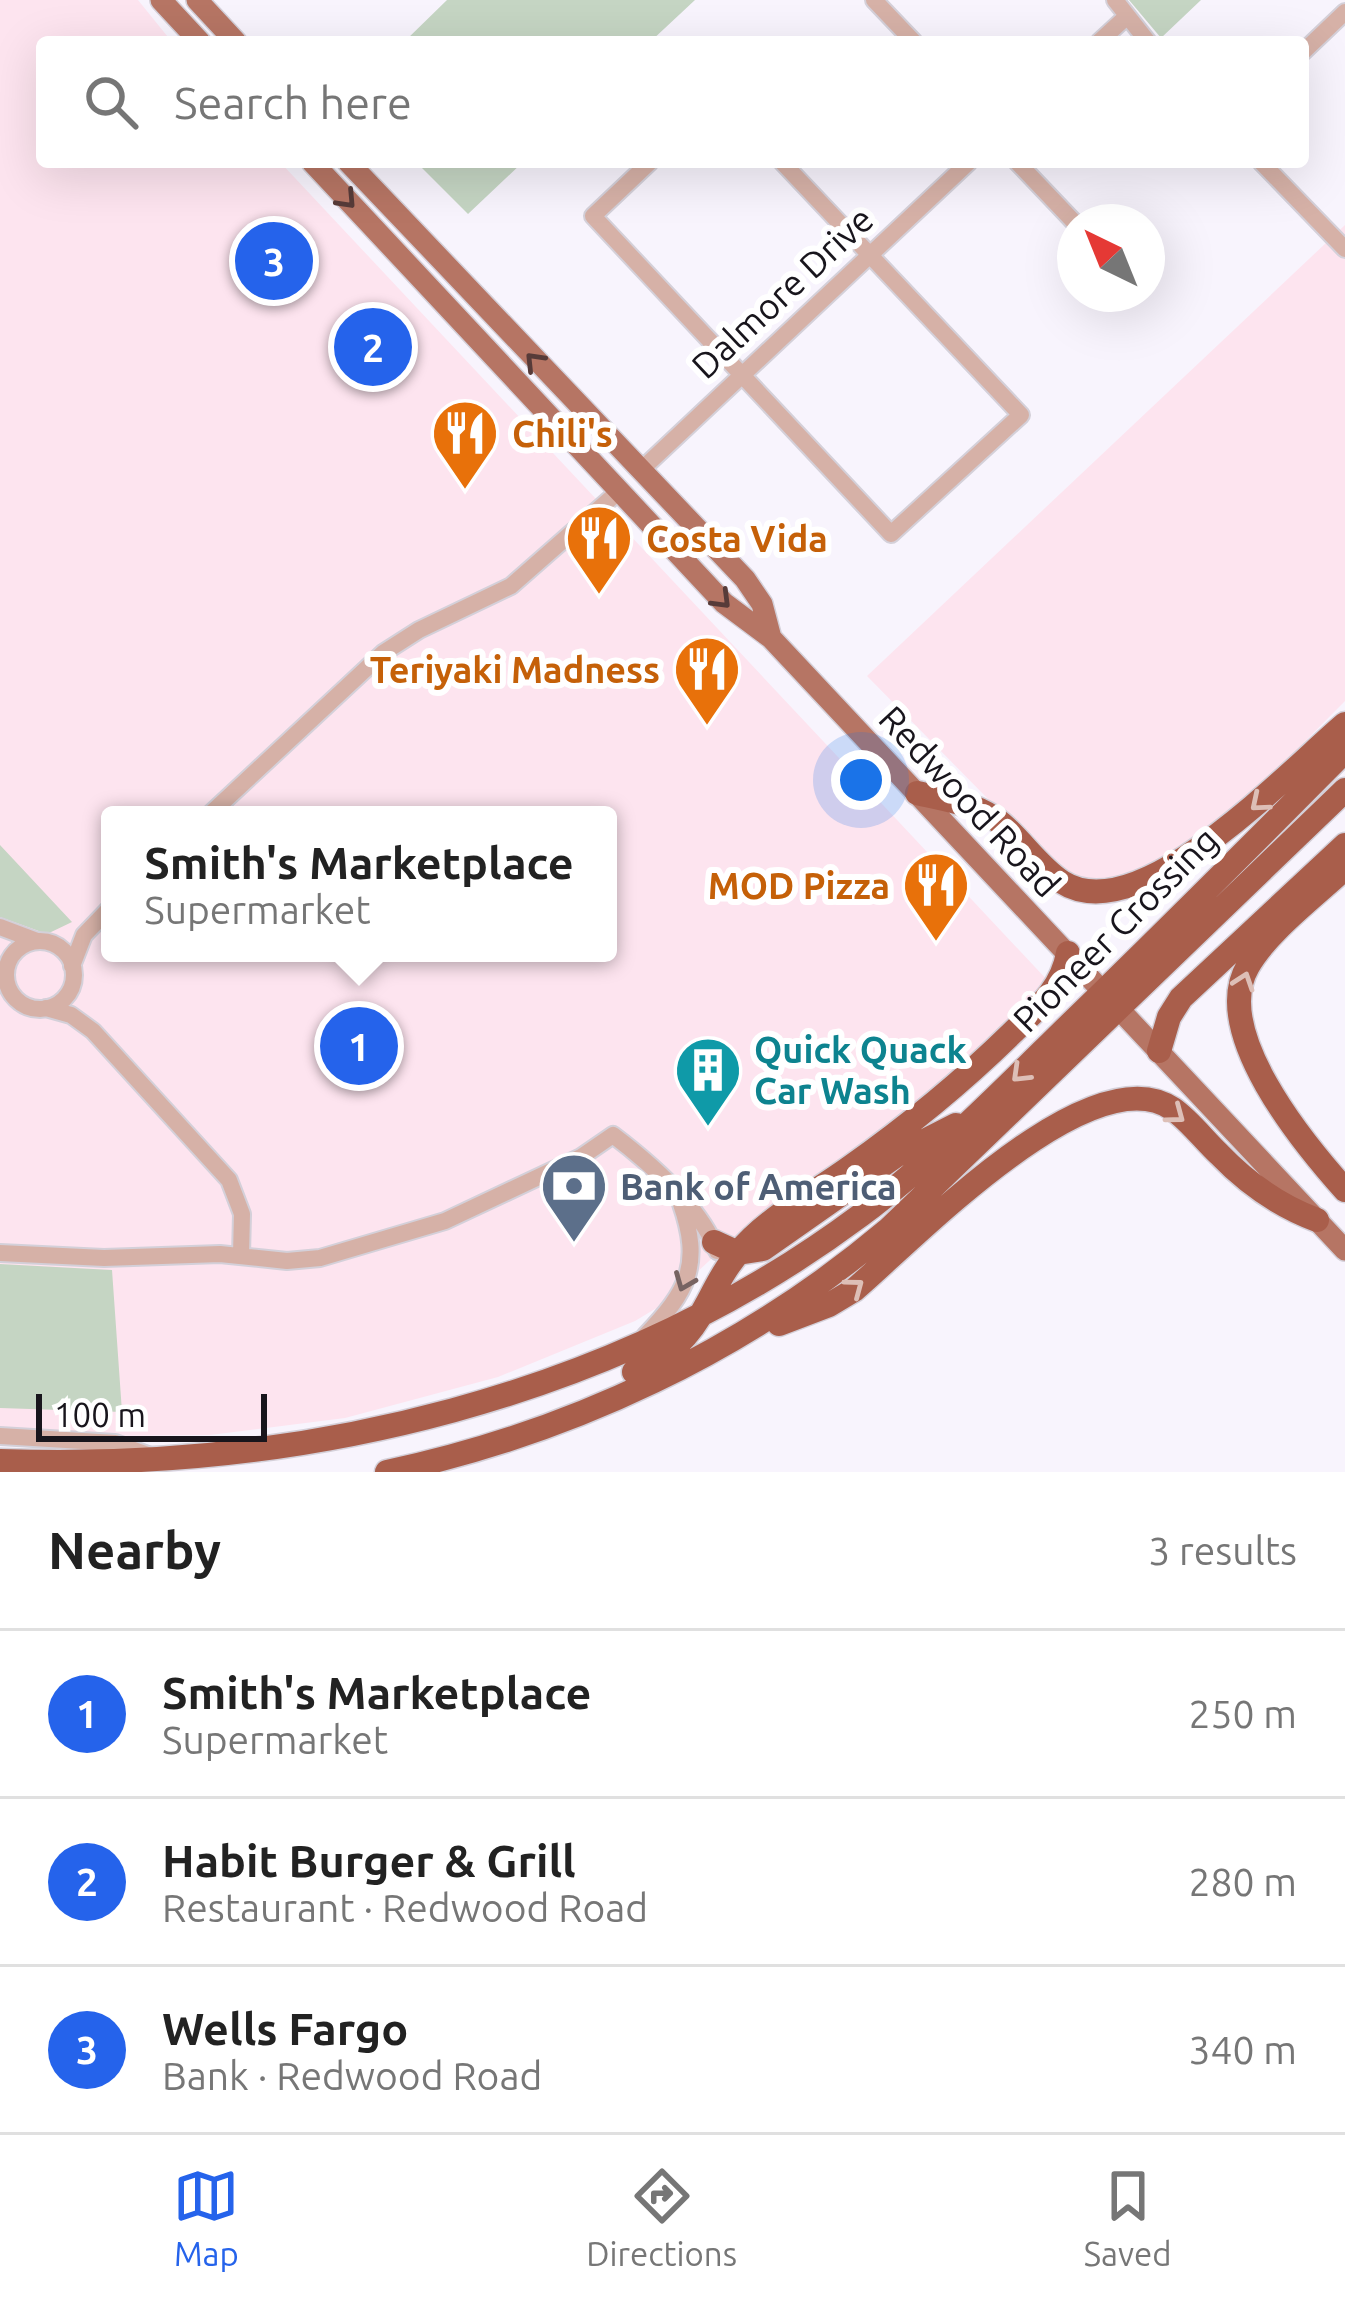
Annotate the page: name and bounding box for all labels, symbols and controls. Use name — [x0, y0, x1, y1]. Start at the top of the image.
search box — [36, 36, 1309, 168]
icon: search — [78, 69, 144, 135]
text: Search here — [174, 77, 412, 128]
one-way arrow — [332, 186, 354, 207]
street label: Dalmore Drive — [683, 198, 881, 386]
north arrow — [1057, 204, 1165, 312]
pin: 3 — [235, 216, 313, 306]
pin: 2 — [334, 302, 412, 392]
one-way arrow — [527, 353, 549, 375]
restaurant icon: Chili's — [430, 398, 500, 492]
place label: Chili's — [512, 413, 613, 454]
restaurant icon: Costa Vida — [564, 503, 634, 597]
place label: Costa Vida — [646, 518, 828, 559]
one-way arrow — [708, 586, 730, 608]
restaurant icon: Teriyaki Madness — [672, 634, 742, 728]
place label: Teriyaki Madness — [370, 649, 660, 690]
street label: Redwood Road — [871, 697, 1069, 905]
your location — [831, 750, 891, 810]
one-way arrow — [1251, 788, 1273, 810]
popup — [101, 806, 617, 962]
street label: Pioneer Crossing — [1005, 819, 1225, 1039]
text: Smith's Marketplace — [144, 837, 574, 888]
restaurant icon: MOD Pizza — [901, 850, 971, 944]
place label: MOD Pizza — [708, 865, 890, 906]
text: Supermarket — [144, 888, 370, 931]
one-way arrow — [1230, 971, 1254, 992]
pin: 1 — [320, 1001, 398, 1091]
place label: Quick Quack Car Wash — [754, 1029, 967, 1111]
building icon: Quick Quack Car Wash — [673, 1035, 743, 1129]
one-way arrow — [1012, 1060, 1034, 1082]
one-way arrow — [1162, 1101, 1184, 1122]
bank icon: Bank of America — [539, 1151, 609, 1245]
place label: Bank of America — [620, 1166, 897, 1207]
one-way arrow — [674, 1270, 698, 1291]
one-way arrow — [842, 1280, 863, 1302]
scale bar — [36, 1388, 267, 1441]
text: 100 m — [54, 1396, 146, 1433]
text: Nearby — [48, 1521, 221, 1579]
text: 3 results — [1148, 1529, 1297, 1572]
text: Smith's Marketplace — [162, 1667, 591, 1718]
text: 1 — [76, 1692, 98, 1735]
text: 250 m — [1188, 1692, 1297, 1735]
text: Supermarket — [162, 1718, 388, 1761]
text: Habit Burger & Grill — [162, 1835, 576, 1886]
text: 2 — [76, 1860, 98, 1903]
text: 280 m — [1188, 1860, 1297, 1903]
text: Restaurant · Redwood Road — [162, 1886, 648, 1929]
text: Wells Fargo — [162, 2003, 408, 2054]
text: 3 — [76, 2028, 98, 2071]
text: 340 m — [1188, 2028, 1297, 2071]
text: Bank · Redwood Road — [162, 2054, 542, 2097]
tab: Map — [173, 2163, 239, 2272]
tab: Directions — [586, 2163, 737, 2272]
tab: Saved — [1084, 2163, 1172, 2272]

